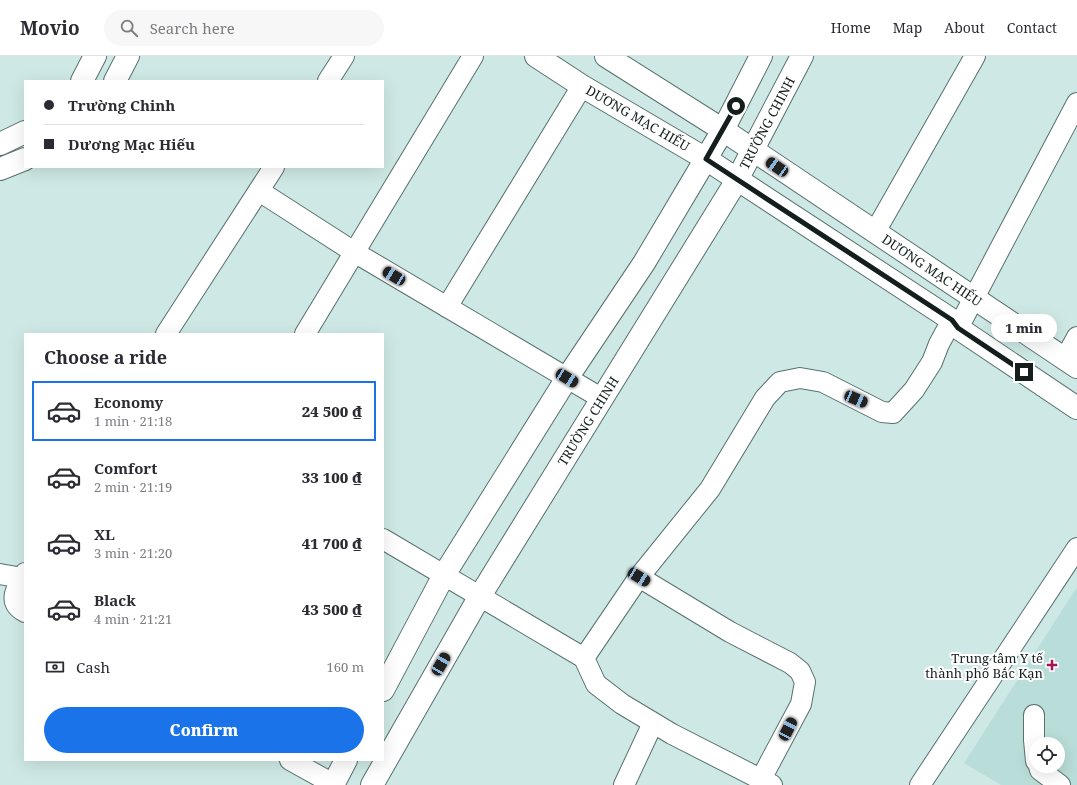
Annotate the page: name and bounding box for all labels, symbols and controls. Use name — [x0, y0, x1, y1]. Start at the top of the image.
search box — [104, 10, 384, 46]
text: Movio — [20, 15, 80, 41]
icon: search — [118, 17, 140, 39]
text: Search here — [150, 18, 235, 38]
text: Home — [831, 18, 871, 37]
text: Map — [893, 18, 922, 37]
text: About — [944, 18, 985, 37]
text: Contact — [1007, 18, 1057, 37]
street label: TRƯỜNG CHINH — [735, 74, 799, 172]
street label: DƯƠNG MẠC HIẾU — [583, 81, 694, 155]
text: Trường Chinh — [68, 95, 175, 115]
route start — [727, 97, 745, 115]
text: Dương Mạc Hiếu — [68, 134, 195, 154]
car — [764, 155, 790, 179]
street label: DƯƠNG MẠC HIẾU — [878, 230, 986, 311]
car — [381, 265, 407, 287]
callout: 1 min — [991, 314, 1057, 342]
text: 1 min — [1005, 319, 1043, 337]
text: Choose a ride — [44, 345, 167, 369]
route end — [1015, 363, 1033, 381]
car — [554, 367, 580, 389]
street label: TRƯỜNG CHINH — [553, 373, 623, 469]
car — [843, 389, 869, 409]
text: Economy — [94, 392, 163, 412]
icon: car — [46, 393, 82, 429]
text: 24 500 ₫ — [302, 401, 362, 421]
text: 1 min · 21:18 — [94, 412, 172, 430]
text: Comfort — [94, 458, 157, 478]
icon: car — [46, 459, 82, 495]
text: 33 100 ₫ — [302, 467, 362, 487]
text: 2 min · 21:19 — [94, 478, 172, 496]
text: XL — [94, 524, 115, 544]
icon: car — [46, 525, 82, 561]
text: 41 700 ₫ — [302, 533, 362, 553]
text: 3 min · 21:20 — [94, 544, 172, 562]
car — [626, 566, 652, 588]
text: Black — [94, 590, 136, 610]
icon: car — [46, 591, 82, 627]
text: 43 500 ₫ — [302, 599, 362, 619]
text: 4 min · 21:21 — [94, 610, 172, 628]
place label: Trung tâm Y tế thành phố Bắc Kạn — [925, 649, 1044, 682]
car — [430, 651, 452, 677]
icon: cash — [44, 656, 66, 678]
text: Cash — [76, 657, 110, 677]
text: 160 m — [327, 658, 364, 676]
marker: Trung tâm Y tế thành phố Bắc Kạn — [1046, 659, 1058, 671]
button: Confirm — [44, 707, 364, 753]
car — [777, 716, 799, 742]
map controls — [1029, 737, 1065, 773]
button: locate — [1029, 737, 1065, 773]

